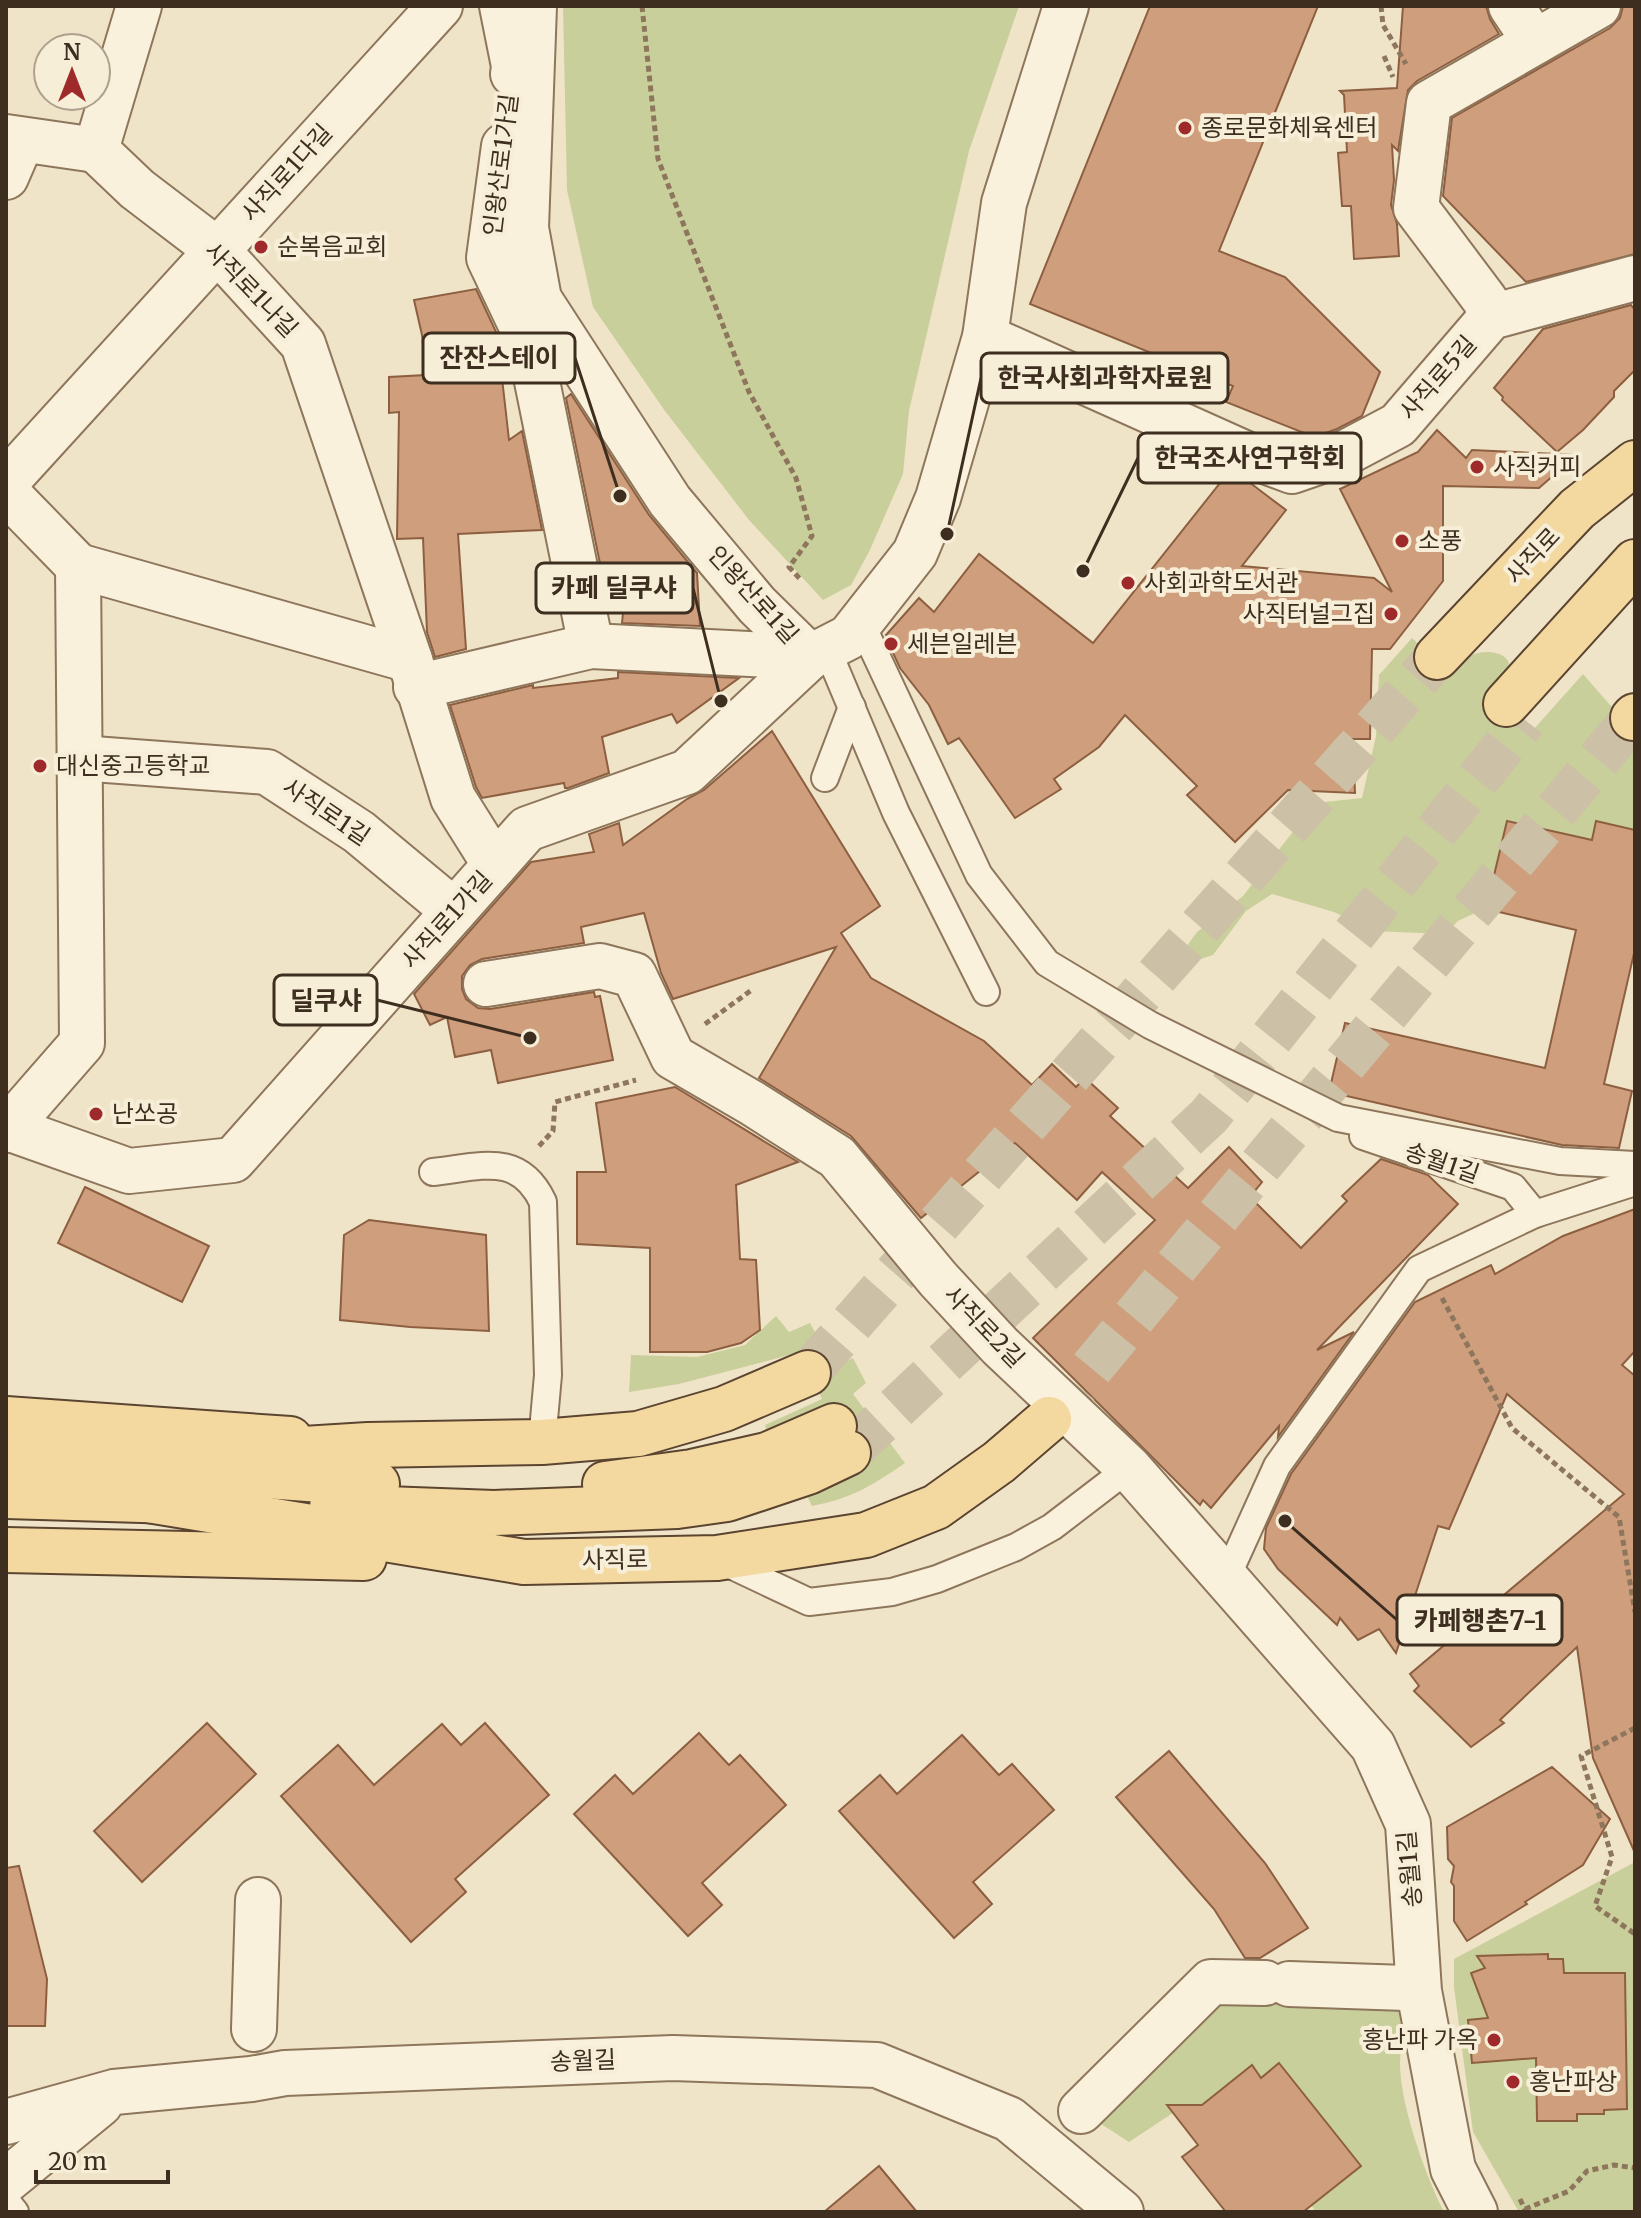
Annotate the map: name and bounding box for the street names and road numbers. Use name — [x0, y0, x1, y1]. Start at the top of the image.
street label: 인왕산로1가길 — [476, 92, 525, 238]
street label: 사직로1다길 — [235, 117, 339, 228]
street label: 사직로1나길 — [198, 235, 305, 344]
street label: 사직로5길 — [1392, 329, 1483, 426]
street label: 사직로 — [1499, 521, 1567, 590]
street label: 인왕산로1길 — [701, 539, 805, 650]
street label: 사직로1길 — [276, 771, 376, 852]
street label: 사직로1가길 — [395, 864, 499, 975]
street label: 송월1길 — [1401, 1135, 1484, 1190]
street label: 사직로2길 — [938, 1279, 1031, 1374]
street label: 사직로 — [582, 1543, 648, 1576]
street label: 송월1길 — [1391, 1829, 1428, 1909]
street label: 송월길 — [549, 2044, 617, 2077]

